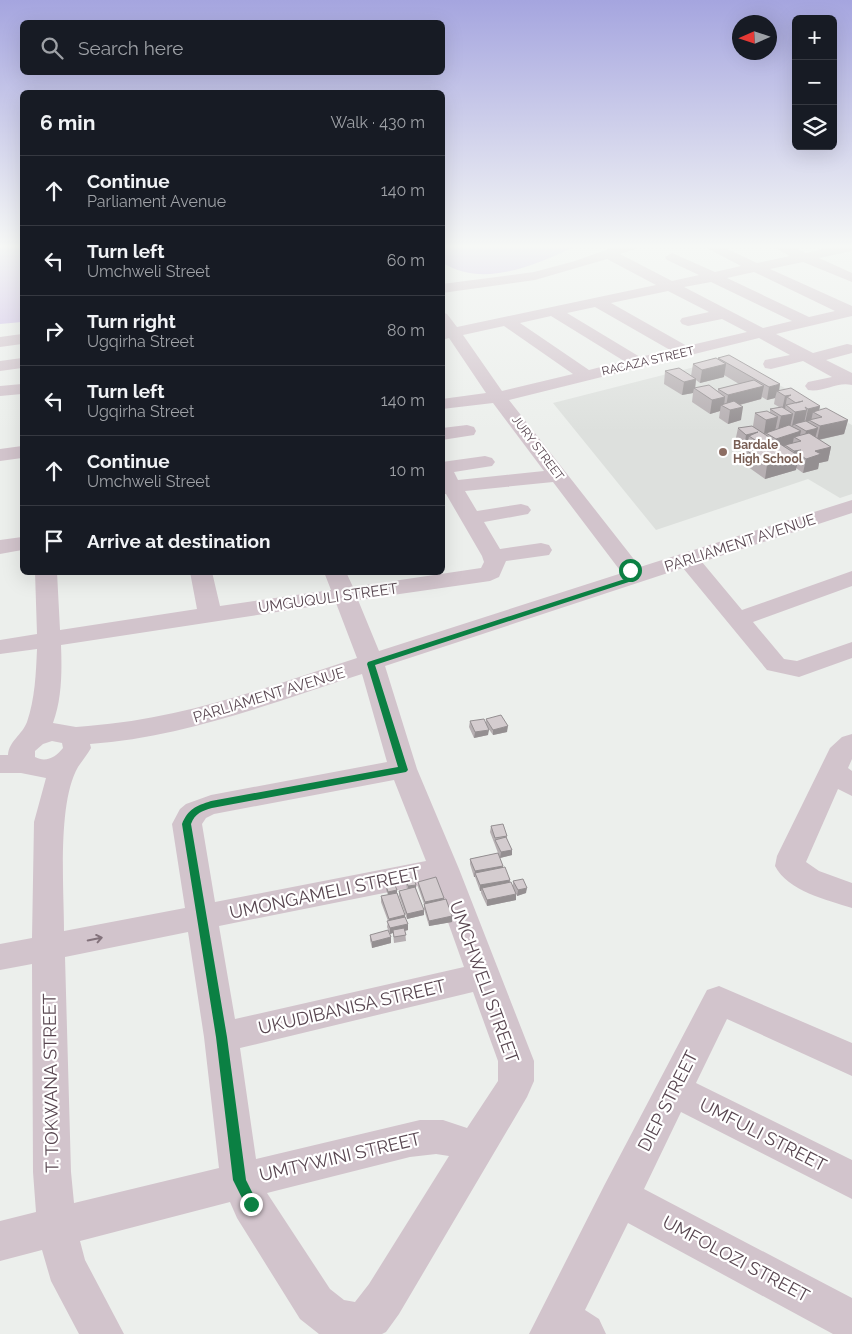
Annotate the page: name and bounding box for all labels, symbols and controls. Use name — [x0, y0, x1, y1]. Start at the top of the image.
north arrow — [732, 15, 777, 60]
map controls — [792, 15, 837, 150]
button: + — [792, 15, 837, 60]
search box — [20, 20, 445, 75]
icon: search — [38, 34, 66, 62]
text: Search here — [78, 37, 184, 59]
button: − — [792, 60, 837, 105]
button: layers — [792, 105, 837, 150]
text: 6 min — [40, 110, 95, 135]
text: Walk · 430 m — [331, 113, 425, 132]
text: Continue — [87, 170, 170, 192]
icon: ahead — [40, 177, 68, 205]
text: 140 m — [381, 181, 425, 200]
text: Parliament Avenue — [87, 192, 226, 211]
text: Turn left — [87, 240, 164, 262]
icon: left — [40, 247, 68, 275]
text: 60 m — [387, 251, 425, 270]
text: Umchweli Street — [87, 262, 210, 281]
text: Turn right — [87, 310, 176, 332]
icon: right — [40, 317, 68, 345]
text: 80 m — [387, 321, 425, 340]
text: Ugqirha Street — [87, 332, 194, 351]
street label: RACAZA STREET — [600, 343, 696, 378]
text: Turn left — [87, 380, 164, 402]
icon: left — [40, 387, 68, 415]
text: 140 m — [381, 391, 425, 410]
text: Ugqirha Street — [87, 402, 194, 421]
street label: JURY STREET — [509, 413, 567, 484]
place label: Bardale High School — [733, 438, 803, 466]
marker: Bardale High School — [717, 446, 729, 458]
text: Continue — [87, 450, 170, 472]
icon: ahead — [40, 457, 68, 485]
text: 10 m — [390, 461, 425, 480]
text: Umchweli Street — [87, 472, 210, 491]
street label: PARLIAMENT AVENUE — [662, 510, 818, 576]
icon: arrive — [40, 527, 68, 555]
text: Arrive at destination — [87, 530, 271, 552]
route start — [619, 559, 642, 582]
street label: UMGUQULI STREET — [257, 579, 399, 617]
street label: PARLIAMENT AVENUE — [191, 663, 347, 727]
street label: UMONGAMELI STREET — [227, 862, 422, 923]
street label: UMCHWELI STREET — [445, 898, 524, 1066]
one-way arrow — [87, 934, 103, 944]
street label: UKUDIBANISA STREET — [256, 975, 448, 1038]
street label: T. TOKWANA STREET — [38, 993, 63, 1173]
street label: DIEP STREET — [633, 1047, 702, 1155]
street label: UMFULI STREET — [696, 1093, 830, 1176]
street label: UMTYWINI STREET — [257, 1128, 423, 1185]
route end — [240, 1193, 263, 1216]
street label: UMFOLOZI STREET — [659, 1211, 813, 1306]

